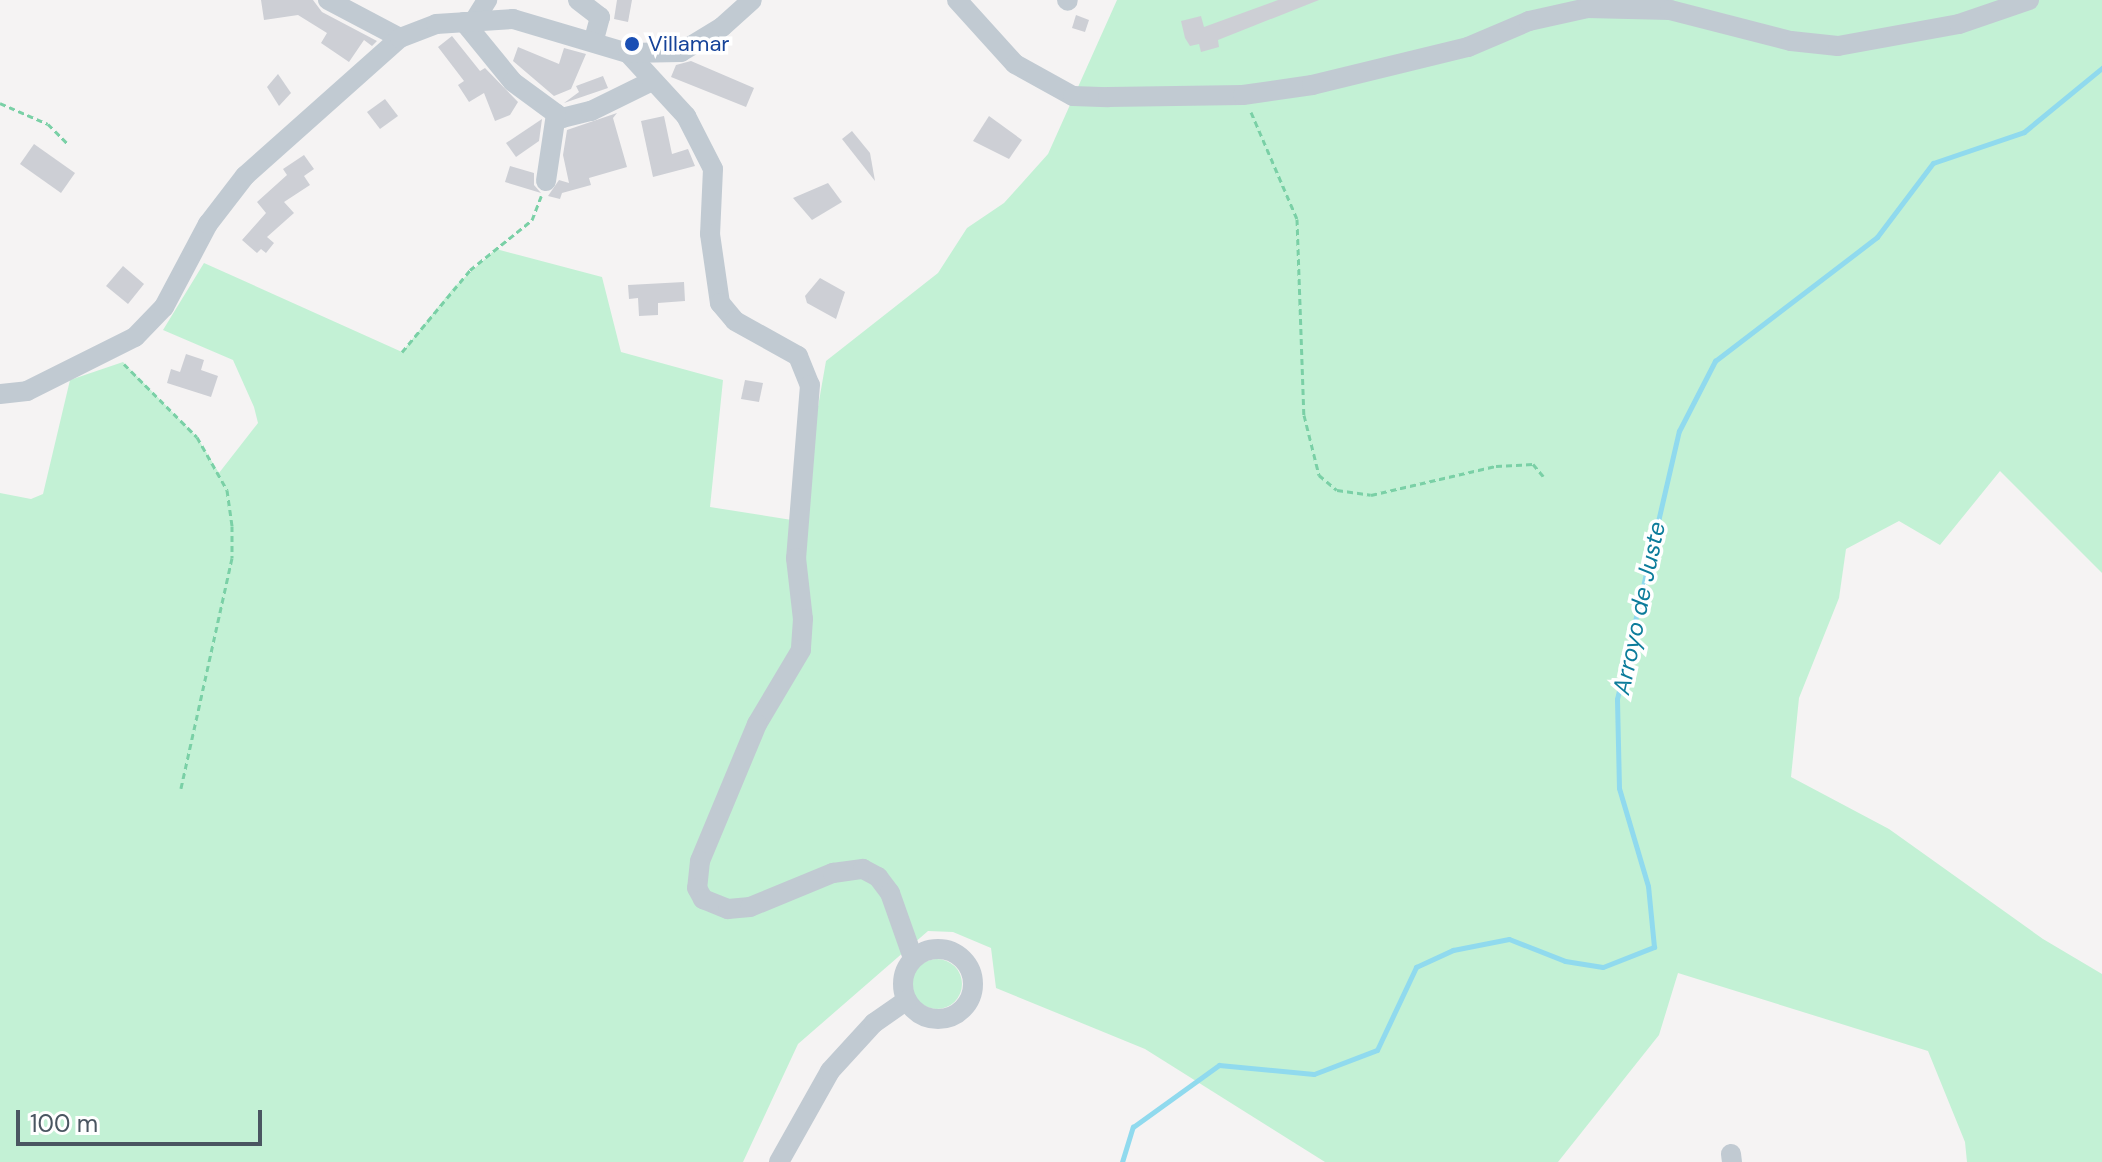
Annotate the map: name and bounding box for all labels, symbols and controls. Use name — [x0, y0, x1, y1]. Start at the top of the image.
place label: Villamar — [648, 31, 729, 57]
marker: Villamar — [623, 35, 641, 53]
water label: Arroyo de Juste — [1607, 519, 1671, 697]
scale bar — [20, 1094, 266, 1144]
text: 100 m — [30, 1108, 98, 1139]

